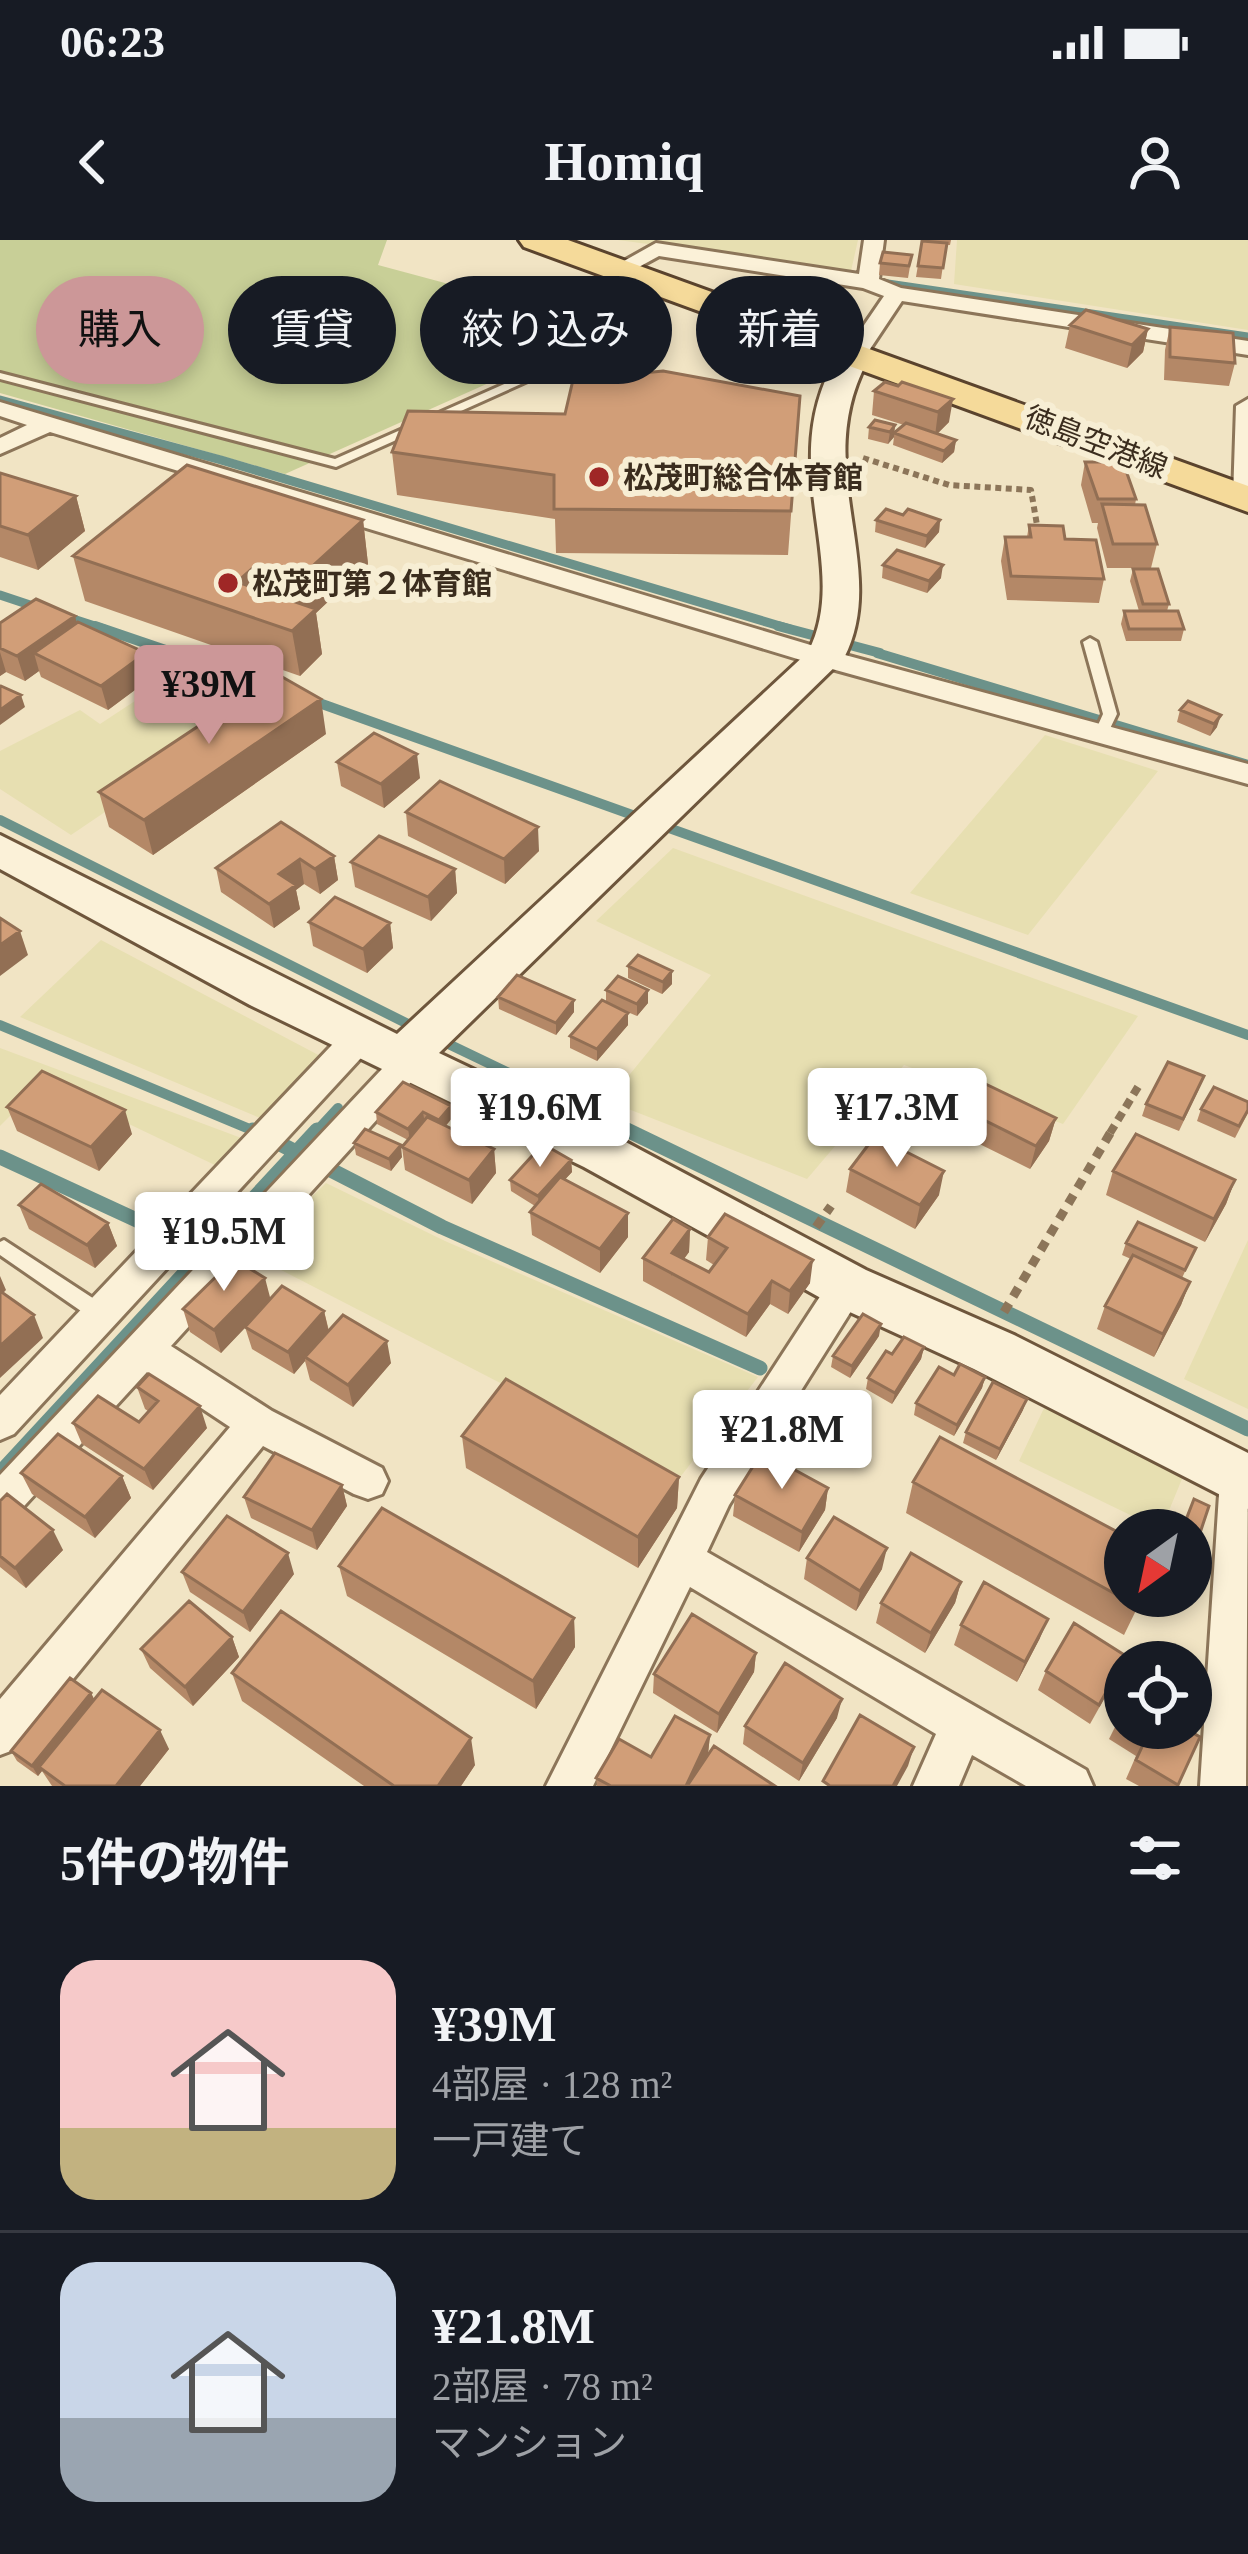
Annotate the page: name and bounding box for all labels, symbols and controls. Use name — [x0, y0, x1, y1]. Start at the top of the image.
text: 06:23 — [60, 17, 165, 67]
icon: back — [60, 129, 126, 195]
icon: person — [1122, 129, 1188, 195]
text: Homiq — [544, 132, 704, 192]
chip: 購入 — [36, 276, 204, 384]
chip: 賃貸 — [228, 276, 396, 384]
chip: 絞り込み — [420, 276, 672, 384]
chip: 新着 — [696, 276, 864, 384]
street label: 徳島空港線 — [1020, 400, 1172, 484]
place label: 松茂町総合体育館 — [623, 461, 863, 494]
marker: 松茂町総合体育館 — [586, 464, 612, 490]
place label: 松茂町第２体育館 — [252, 567, 492, 600]
marker: 松茂町第２体育館 — [215, 570, 241, 596]
pin: ¥39M — [138, 645, 280, 747]
text: ¥39M — [161, 662, 257, 705]
pin: ¥19.6M — [442, 1068, 638, 1170]
pin: ¥17.3M — [799, 1068, 995, 1170]
text: ¥19.6M — [478, 1085, 602, 1128]
text: ¥17.3M — [835, 1085, 959, 1128]
pin: ¥19.5M — [126, 1192, 322, 1294]
text: ¥19.5M — [162, 1209, 286, 1252]
pin: ¥21.8M — [684, 1390, 880, 1492]
text: ¥21.8M — [720, 1407, 844, 1450]
north arrow — [1104, 1509, 1212, 1617]
map controls — [1104, 1509, 1212, 1749]
button: locate — [1104, 1641, 1212, 1749]
icon: filters — [1122, 1825, 1188, 1891]
text: 5件の物件 — [60, 1835, 290, 1891]
text: ¥39M — [432, 1996, 557, 2052]
icon: home — [156, 2008, 300, 2152]
text: 4部屋 · 128 m² — [432, 2063, 672, 2106]
text: 一戸建て — [432, 2119, 588, 2162]
text: ¥21.8M — [432, 2298, 595, 2354]
icon: home — [156, 2310, 300, 2454]
text: 2部屋 · 78 m² — [432, 2365, 653, 2408]
text: マンション — [432, 2421, 627, 2464]

